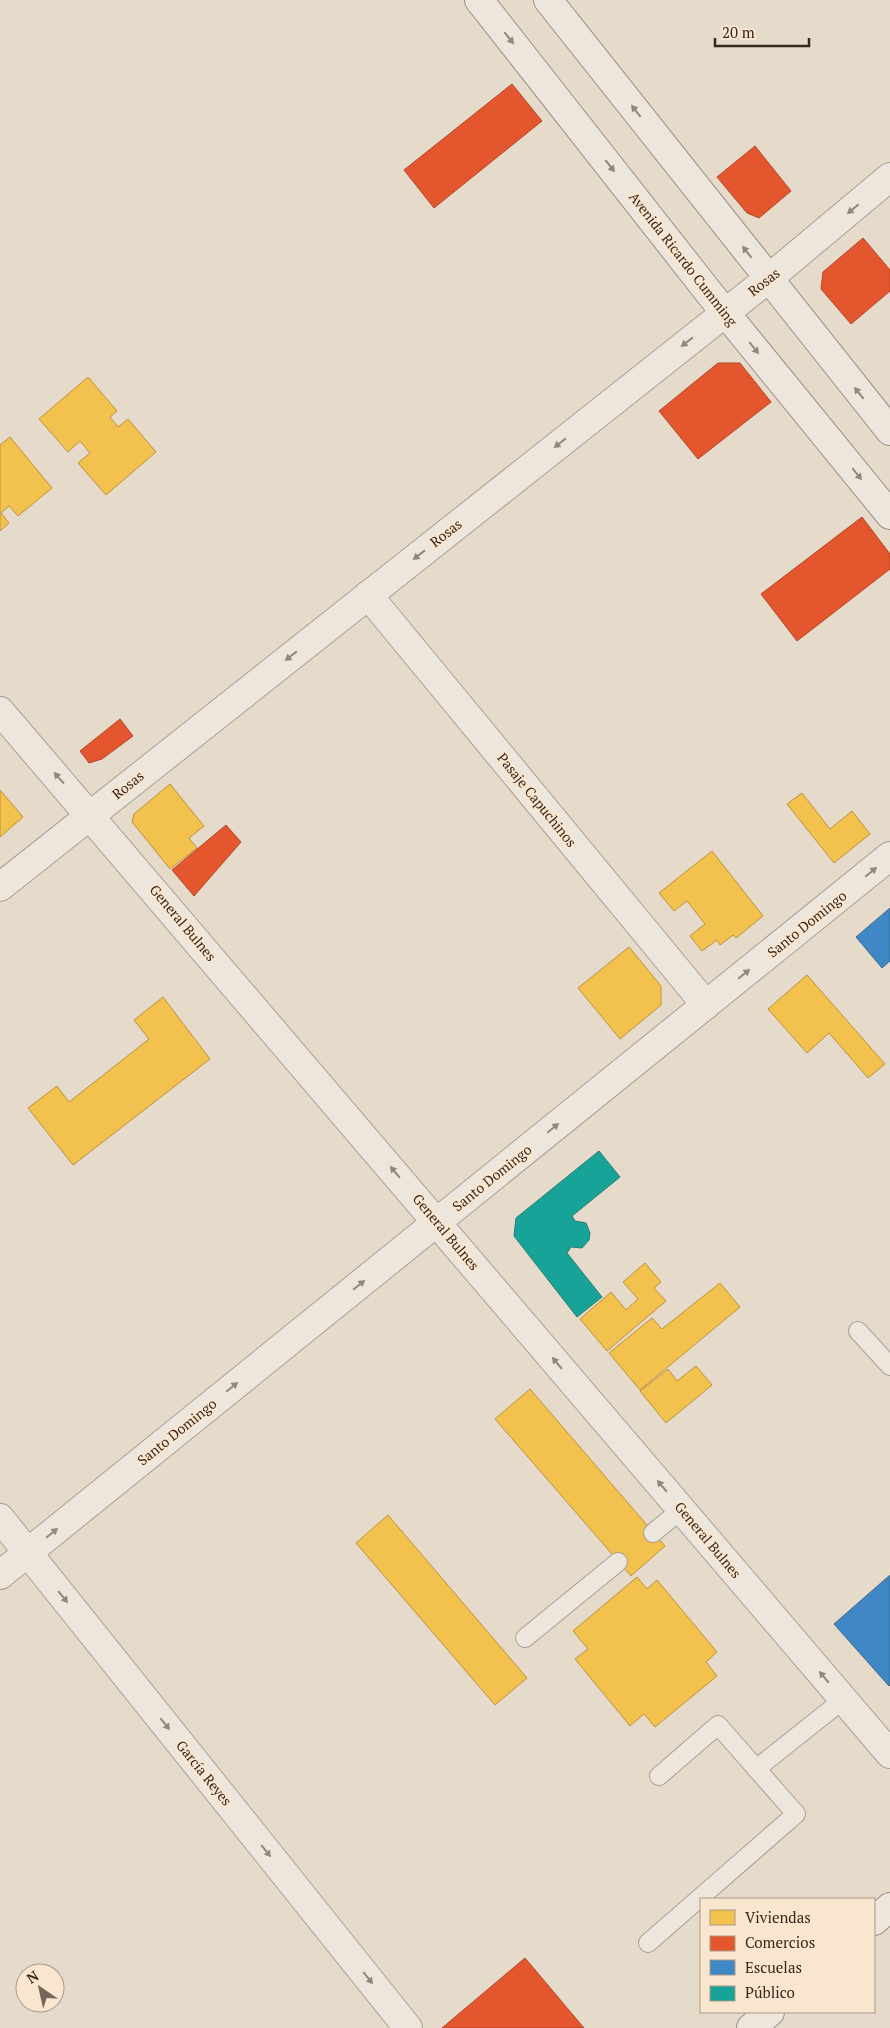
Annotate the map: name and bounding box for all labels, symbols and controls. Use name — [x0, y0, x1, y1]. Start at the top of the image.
scale bar — [715, 15, 809, 47]
text: 20 m — [722, 22, 755, 42]
one-way arrow — [504, 31, 514, 45]
one-way arrow — [630, 105, 641, 118]
one-way arrow — [604, 159, 615, 172]
street label: Avenida Ricardo Cumming — [625, 188, 742, 330]
one-way arrow — [846, 203, 859, 214]
one-way arrow — [742, 245, 752, 259]
street label: Rosas — [744, 263, 784, 300]
one-way arrow — [681, 337, 694, 348]
one-way arrow — [749, 341, 760, 354]
one-way arrow — [854, 386, 865, 399]
one-way arrow — [554, 438, 567, 449]
one-way arrow — [851, 467, 862, 480]
street label: Rosas — [426, 514, 466, 551]
one-way arrow — [412, 550, 425, 560]
one-way arrow — [285, 650, 298, 661]
street label: Pasaje Capuchinos — [493, 749, 581, 851]
street label: Rosas — [108, 766, 147, 803]
one-way arrow — [53, 771, 64, 784]
one-way arrow — [864, 866, 877, 877]
street label: General Bulnes — [146, 880, 221, 965]
street label: Santo Domingo — [763, 886, 850, 961]
one-way arrow — [737, 969, 750, 980]
one-way arrow — [547, 1123, 560, 1134]
street label: Santo Domingo — [448, 1140, 535, 1215]
one-way arrow — [389, 1167, 401, 1179]
street label: General Bulnes — [409, 1189, 484, 1274]
one-way arrow — [352, 1280, 365, 1291]
one-way arrow — [551, 1357, 563, 1369]
one-way arrow — [226, 1382, 239, 1393]
street label: Santo Domingo — [133, 1394, 220, 1469]
one-way arrow — [657, 1480, 668, 1493]
street label: General Bulnes — [671, 1497, 746, 1582]
one-way arrow — [45, 1528, 58, 1539]
one-way arrow — [58, 1590, 69, 1603]
one-way arrow — [819, 1670, 830, 1683]
one-way arrow — [159, 1717, 170, 1730]
street label: García Reyes — [172, 1736, 237, 1809]
one-way arrow — [261, 1844, 272, 1857]
legend — [700, 1898, 875, 2013]
text: Viviendas — [745, 1907, 811, 1927]
text: Comercios — [745, 1932, 815, 1952]
text: Escuelas — [745, 1957, 802, 1977]
north arrow — [15, 1963, 65, 2013]
text: N — [23, 1966, 42, 1988]
one-way arrow — [362, 1971, 373, 1984]
text: Público — [745, 1982, 795, 2002]

